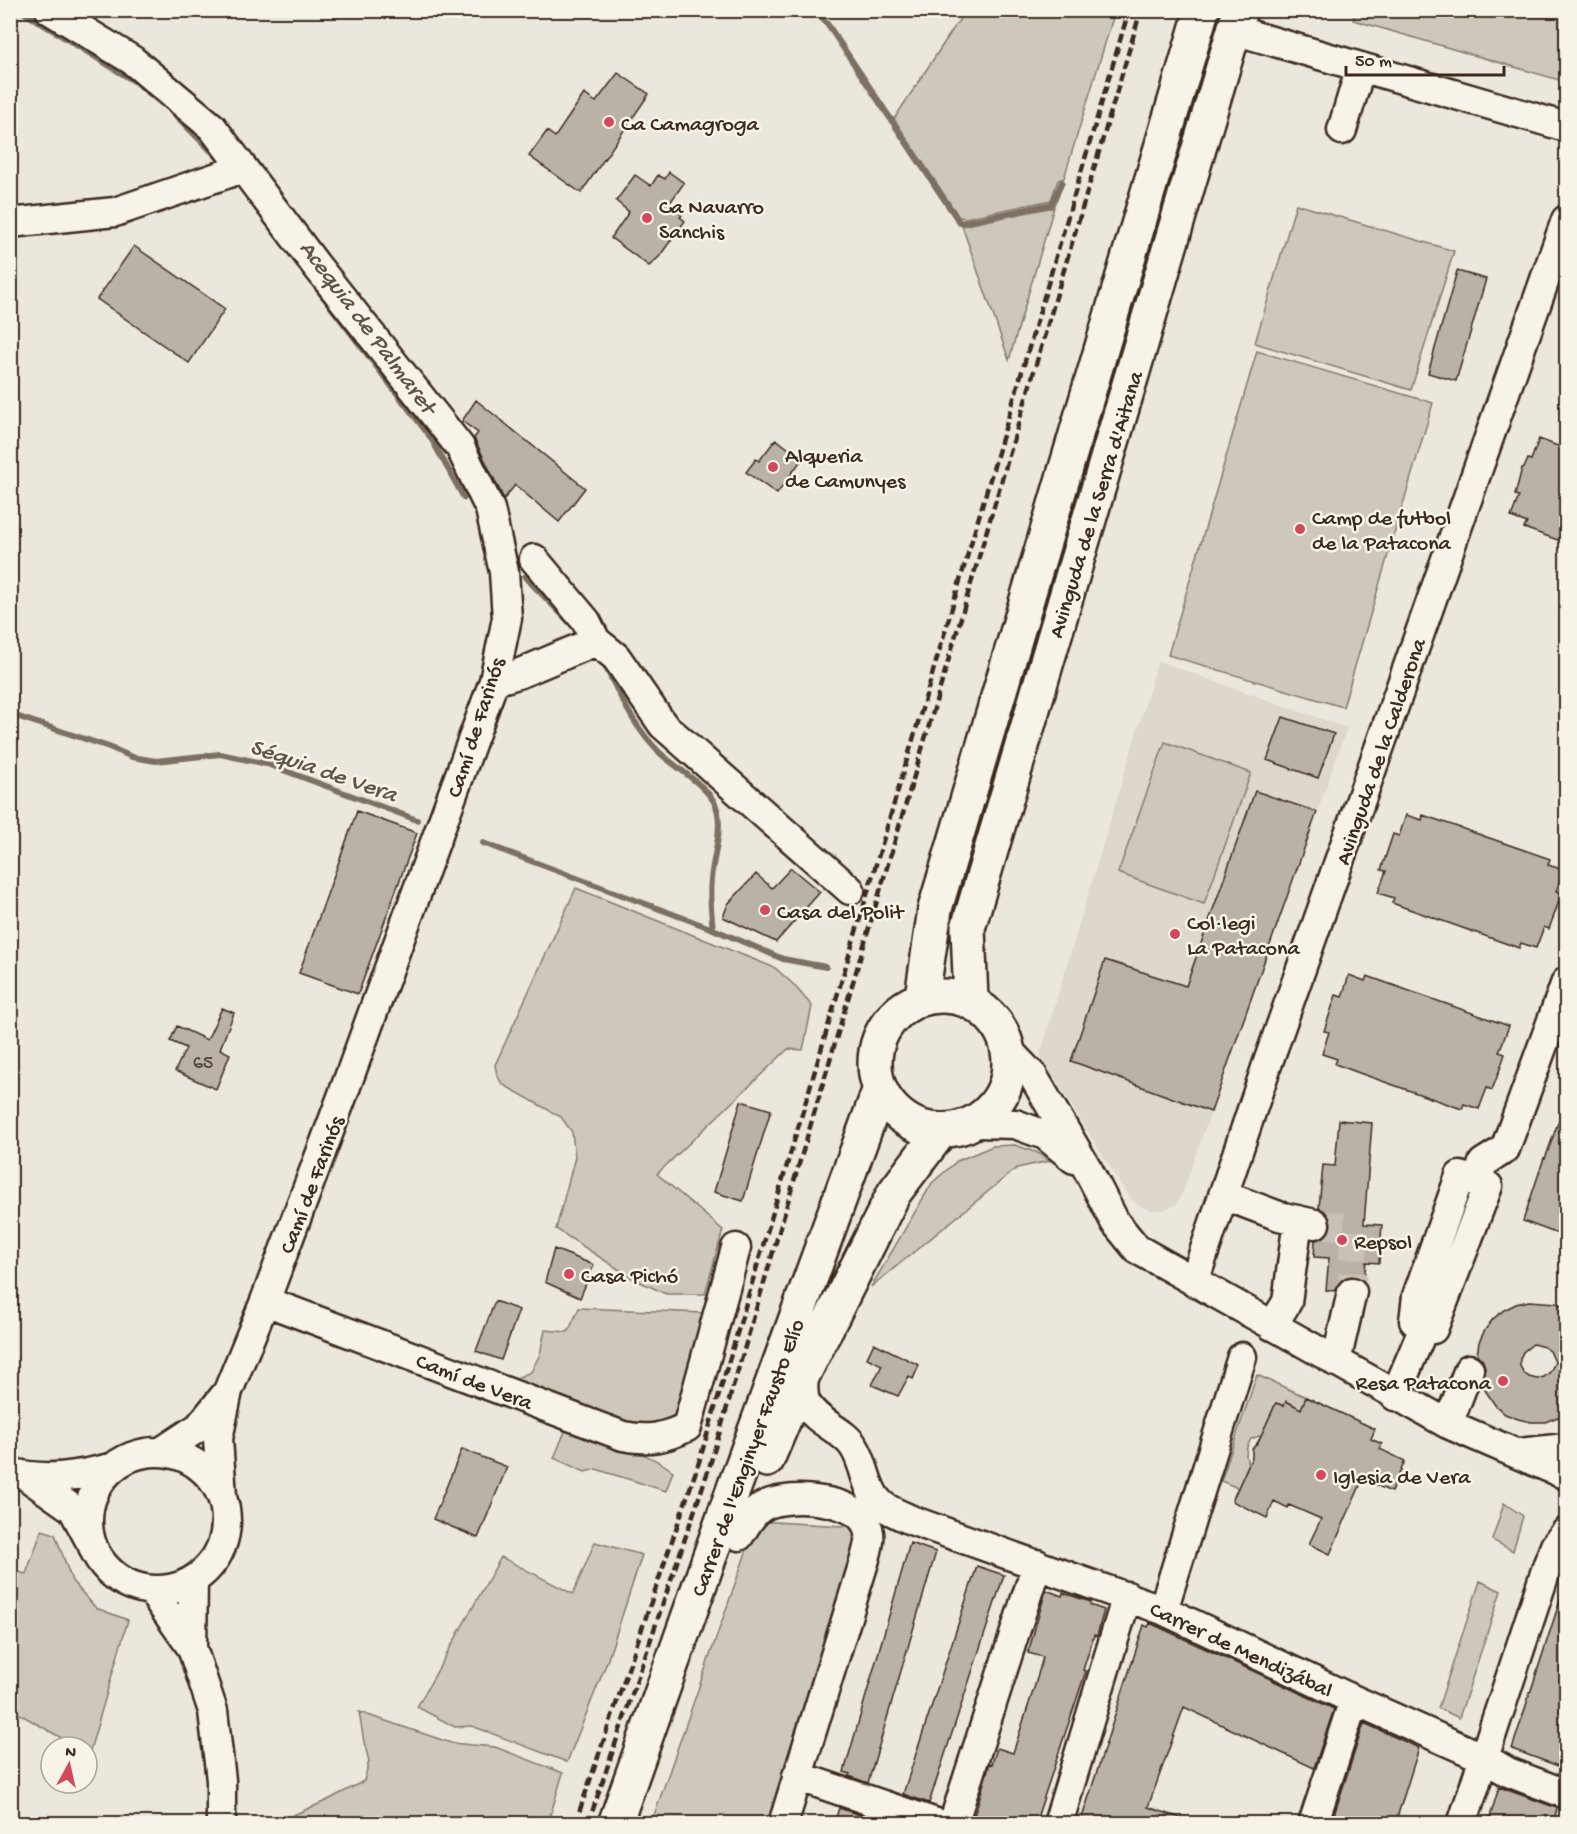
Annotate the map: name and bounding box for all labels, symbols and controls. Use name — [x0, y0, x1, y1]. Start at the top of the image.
scale bar — [1346, 39, 1504, 77]
text: 50 m — [1355, 52, 1392, 73]
place label: Ca Camagroga — [621, 113, 760, 139]
marker: Ca Camagroga — [602, 115, 616, 129]
place label: Ca Navarro Sanchis — [659, 196, 764, 247]
marker: Ca Navarro Sanchis — [640, 211, 654, 225]
water label: Acequia de Palmaret — [292, 236, 443, 424]
street label: Avinguda de la Serra d'Aitana — [1045, 368, 1151, 642]
place label: Alqueria de Camunyes — [785, 445, 906, 496]
marker: Alqueria de Camunyes — [766, 460, 780, 474]
place label: Camp de futbol de la Patacona — [1312, 507, 1452, 558]
marker: Camp de futbol de la Patacona — [1293, 522, 1307, 536]
street label: Avinguda de la Calderona — [1332, 635, 1434, 869]
street label: Camí de Farinós — [443, 654, 513, 801]
water label: Séquia de Vera — [246, 734, 402, 811]
place label: Casa del Polit — [777, 901, 905, 927]
marker: Casa del Polit — [758, 903, 772, 917]
place label: Col·legi La Patacona — [1187, 912, 1300, 963]
marker: Col·legi La Patacona — [1168, 927, 1182, 941]
house number: 65 — [193, 1053, 213, 1076]
street label: Camí de Farinós — [276, 1112, 352, 1258]
place label: Repsol — [1354, 1231, 1412, 1257]
marker: Repsol — [1335, 1233, 1349, 1247]
place label: Casa Pichó — [581, 1265, 678, 1291]
marker: Casa Pichó — [562, 1267, 576, 1281]
street label: Carrer de l'Enginyer Fausto Elío — [687, 1316, 812, 1601]
street label: Camí de Vera — [412, 1350, 536, 1418]
place label: Resa Patacona — [1355, 1372, 1492, 1398]
marker: Resa Patacona — [1496, 1374, 1510, 1388]
place label: Iglesia de Vera — [1333, 1466, 1471, 1492]
marker: Iglesia de Vera — [1314, 1468, 1328, 1482]
street label: Carrer de Mendizábal — [1145, 1598, 1336, 1705]
north arrow — [39, 1735, 99, 1795]
text: N — [64, 1743, 78, 1764]

